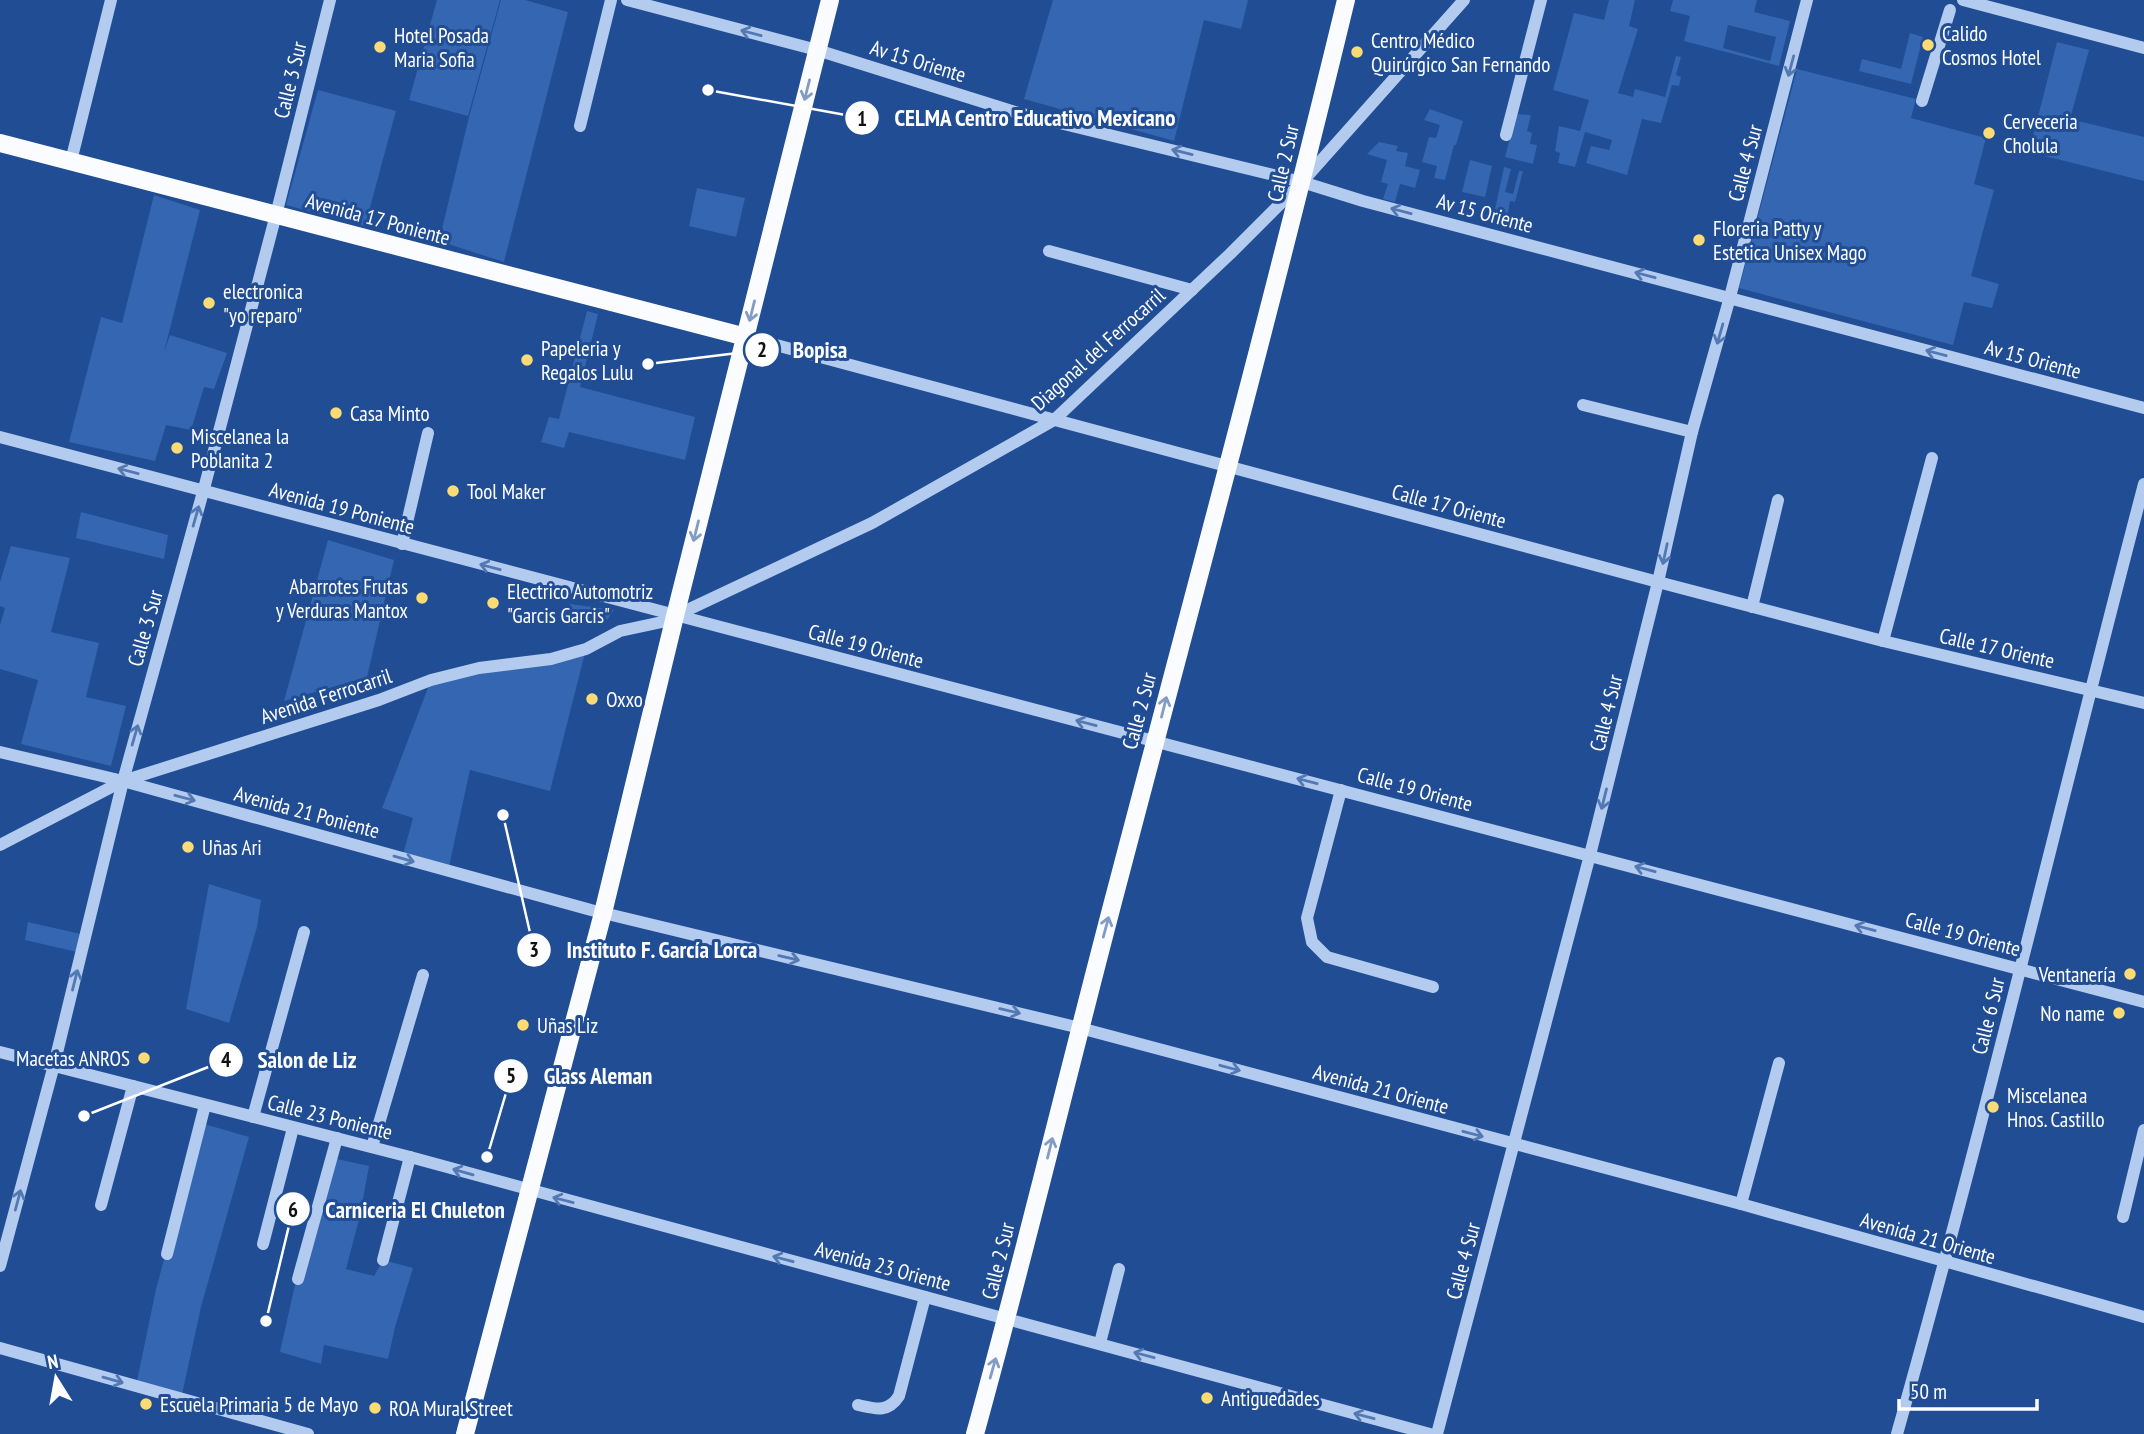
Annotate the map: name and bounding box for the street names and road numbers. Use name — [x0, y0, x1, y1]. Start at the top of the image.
street label: Av 15 Oriente — [867, 34, 969, 88]
street label: Calle 3 Sur — [267, 38, 313, 121]
street label: Calle 4 Sur — [1722, 121, 1768, 204]
street label: Calle 2 Sur — [1261, 122, 1305, 204]
street label: Avenida 17 Poniente — [303, 187, 453, 251]
street label: Av 15 Oriente — [1434, 187, 1536, 239]
street label: Diagonal del Ferrocarril — [1025, 282, 1171, 416]
street label: Av 15 Oriente — [1982, 333, 2084, 385]
street label: Avenida 19 Poniente — [267, 476, 417, 540]
street label: Calle 17 Oriente — [1389, 478, 1509, 534]
street label: Calle 3 Sur — [121, 586, 169, 669]
street label: Calle 19 Oriente — [806, 618, 926, 674]
street label: Calle 17 Oriente — [1937, 622, 2057, 674]
street label: Avenida Ferrocarril — [257, 662, 395, 730]
street label: Calle 2 Sur — [1116, 669, 1162, 752]
street label: Calle 4 Sur — [1583, 671, 1629, 754]
street label: Calle 19 Oriente — [1355, 761, 1475, 817]
street label: Avenida 21 Poniente — [232, 780, 382, 844]
street label: Calle 19 Oriente — [1903, 906, 2023, 962]
street label: Calle 6 Sur — [1965, 974, 2011, 1057]
street label: Avenida 21 Oriente — [1310, 1058, 1452, 1120]
street label: Calle 23 Poniente — [265, 1088, 395, 1146]
street label: Avenida 21 Oriente — [1857, 1206, 1999, 1270]
street label: Calle 2 Sur — [975, 1219, 1021, 1302]
street label: Calle 4 Sur — [1440, 1219, 1486, 1302]
street label: Avenida 23 Oriente — [812, 1235, 954, 1297]

